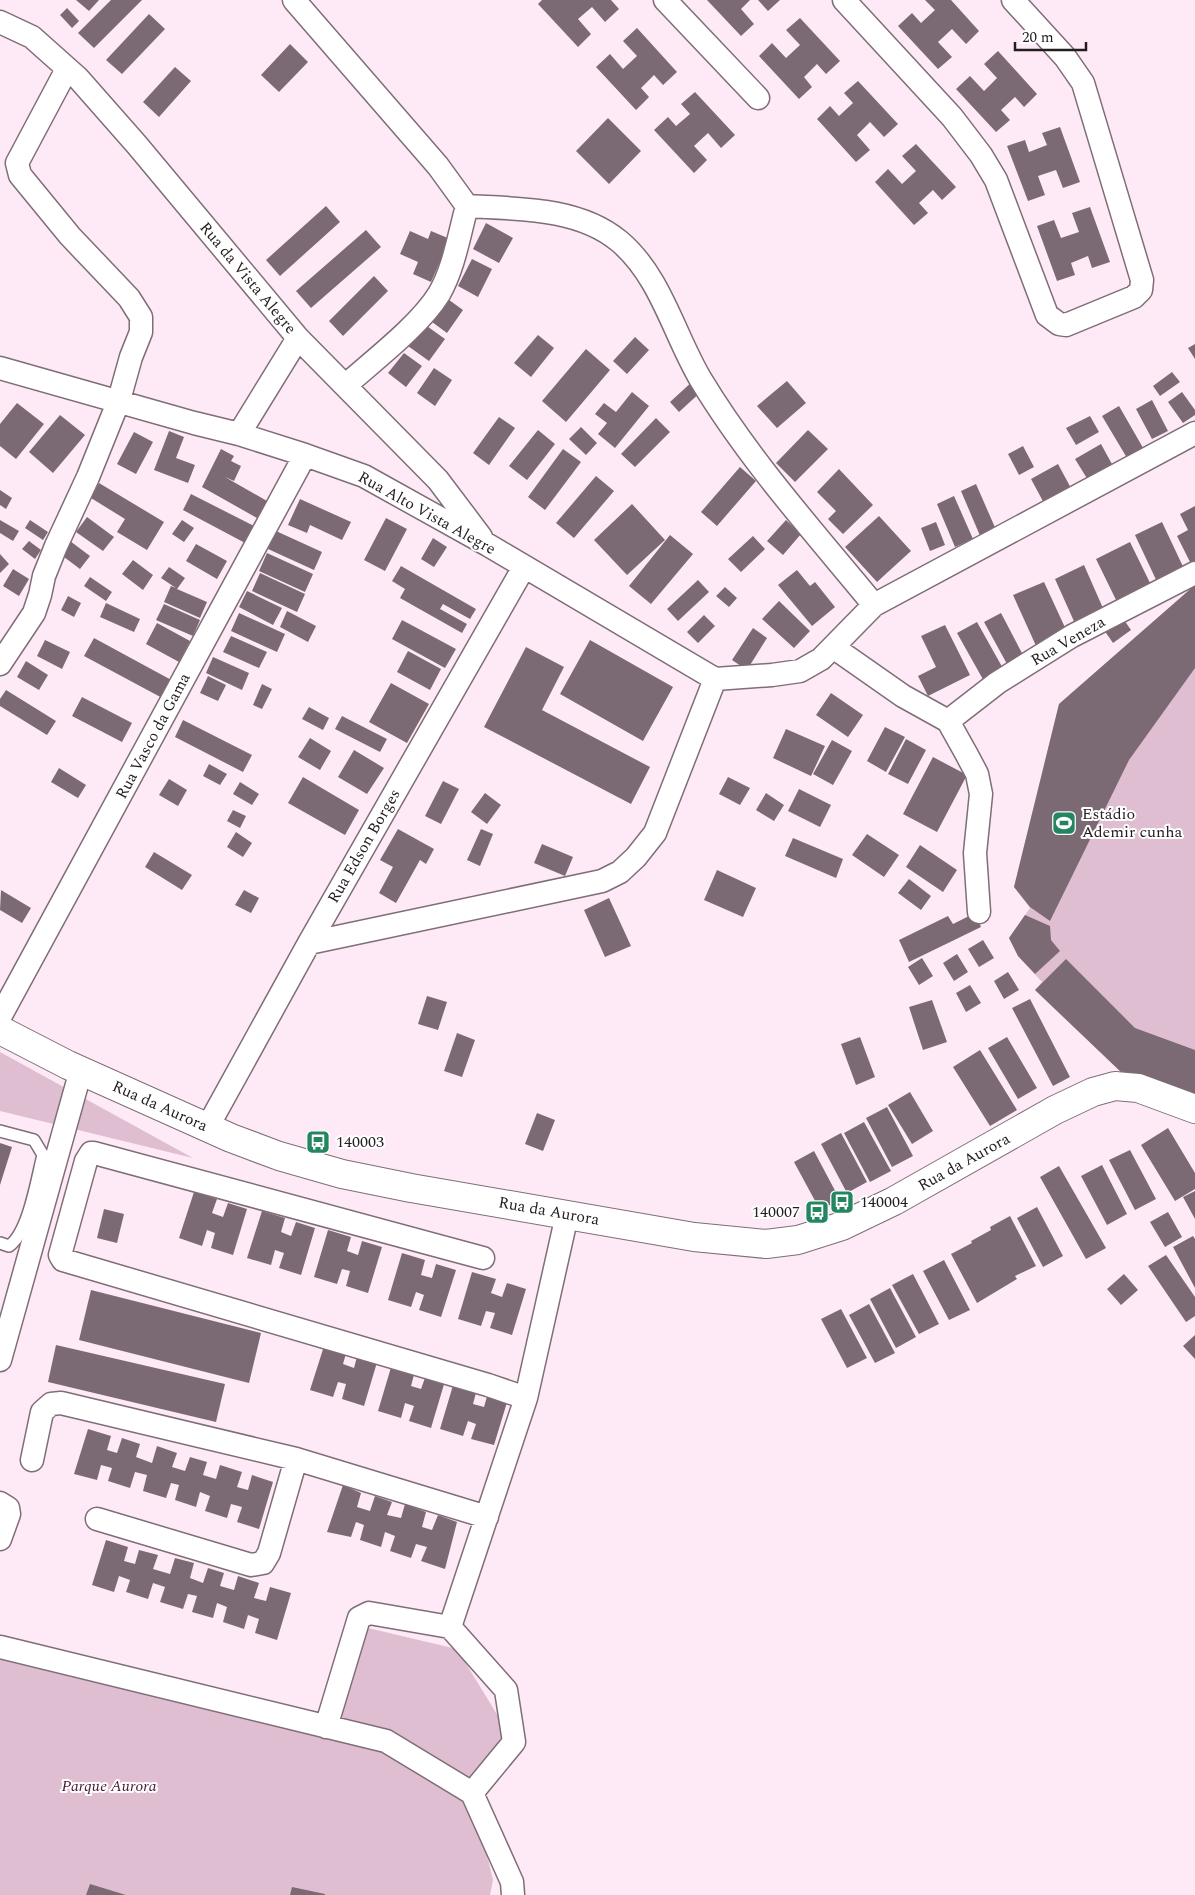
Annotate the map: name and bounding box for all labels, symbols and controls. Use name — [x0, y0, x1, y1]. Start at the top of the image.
scale bar — [1015, 20, 1086, 52]
text: 20 m — [1022, 26, 1054, 49]
street label: Rua da Vista Alegre — [194, 217, 302, 339]
street label: Rua Alto Vista Alegre — [354, 465, 500, 561]
street label: Rua Veneza — [1026, 610, 1110, 672]
street label: Rua Vasco da Gama — [110, 668, 197, 803]
street label: Rua Edson Borges — [321, 784, 407, 908]
place label: Estádio Ademir cunha — [1082, 802, 1183, 844]
sports icon: Estádio Ademir cunha — [1051, 810, 1077, 836]
street label: Rua da Aurora — [108, 1074, 212, 1138]
street label: Rua da Aurora — [914, 1127, 1015, 1197]
bus stop icon: 140003 — [305, 1129, 331, 1155]
place label: 140003 — [336, 1130, 384, 1154]
bus stop icon: 140004 — [829, 1189, 855, 1215]
street label: Rua da Aurora — [497, 1190, 602, 1232]
place label: 140004 — [860, 1190, 908, 1214]
bus stop icon: 140007 — [804, 1199, 830, 1225]
place label: 140007 — [752, 1200, 800, 1224]
park label: Parque Aurora — [61, 1774, 157, 1798]

